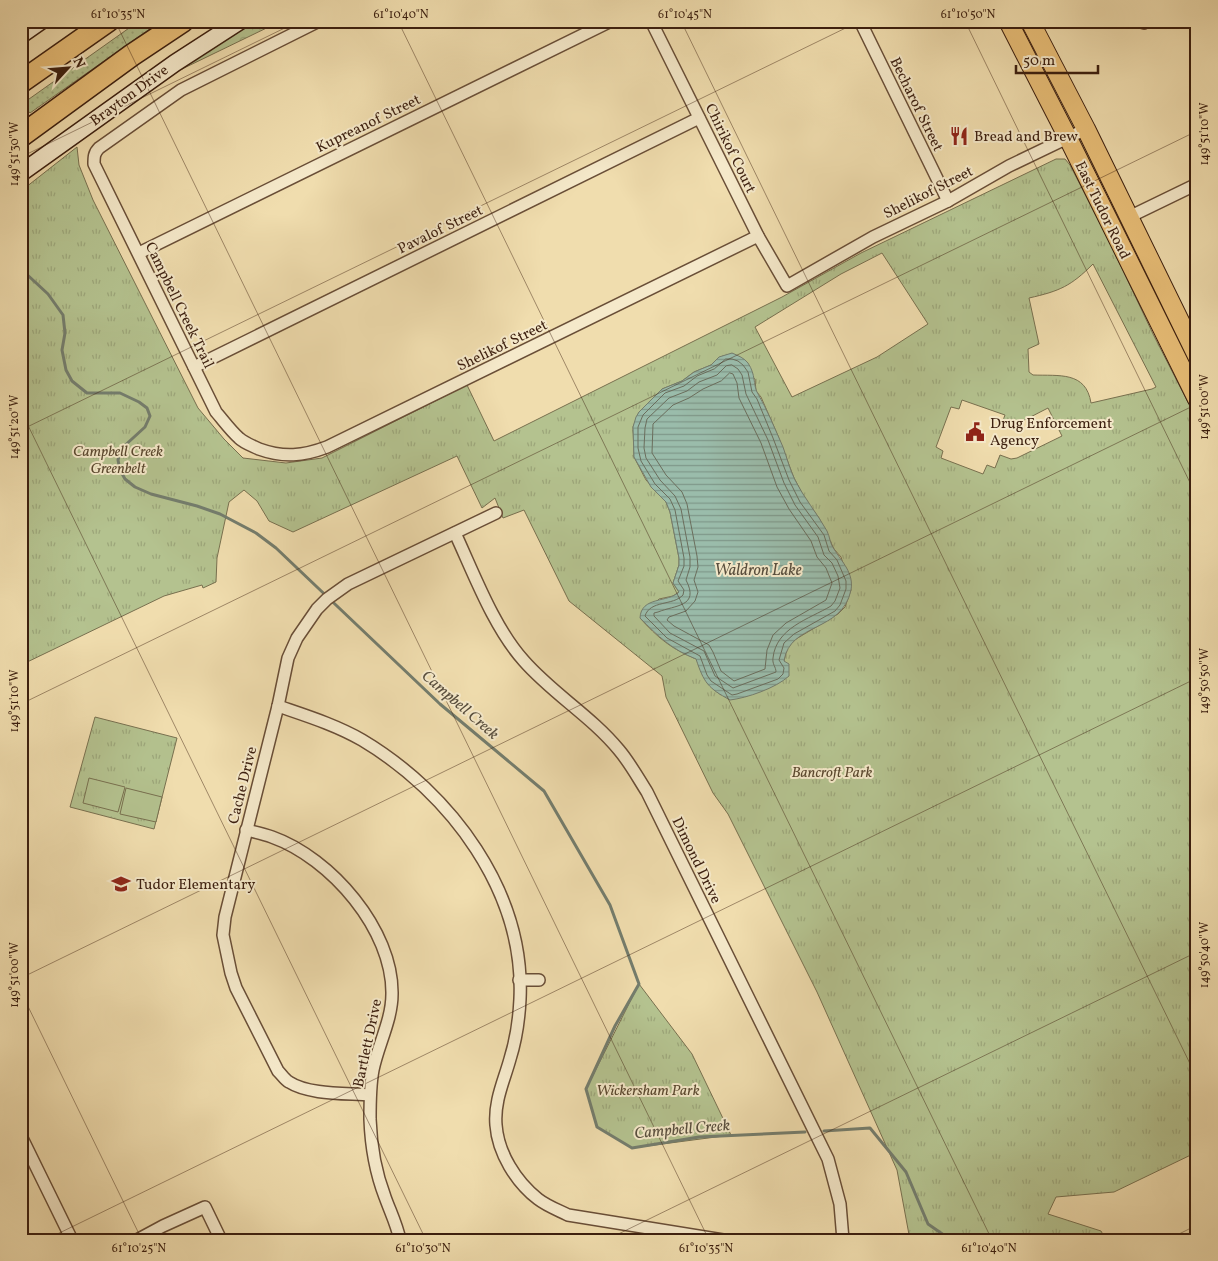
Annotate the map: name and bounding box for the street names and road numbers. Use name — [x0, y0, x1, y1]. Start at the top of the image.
street label: Becharof Street — [884, 54, 948, 155]
street label: Brayton Drive — [86, 61, 173, 132]
street label: Kupreanof Street — [313, 90, 424, 159]
street label: Chirikof Court — [699, 100, 760, 197]
street label: East Tudor Road — [1069, 158, 1135, 263]
street label: Shelikof Street — [880, 162, 977, 225]
street label: Pavalof Street — [394, 201, 487, 260]
street label: Campbell Creek Trail — [139, 239, 218, 372]
street label: Shelikof Street — [454, 315, 551, 377]
street label: Cache Drive — [224, 744, 263, 826]
street label: Dimond Drive — [666, 814, 726, 907]
street label: Bartlett Drive — [349, 997, 388, 1090]

